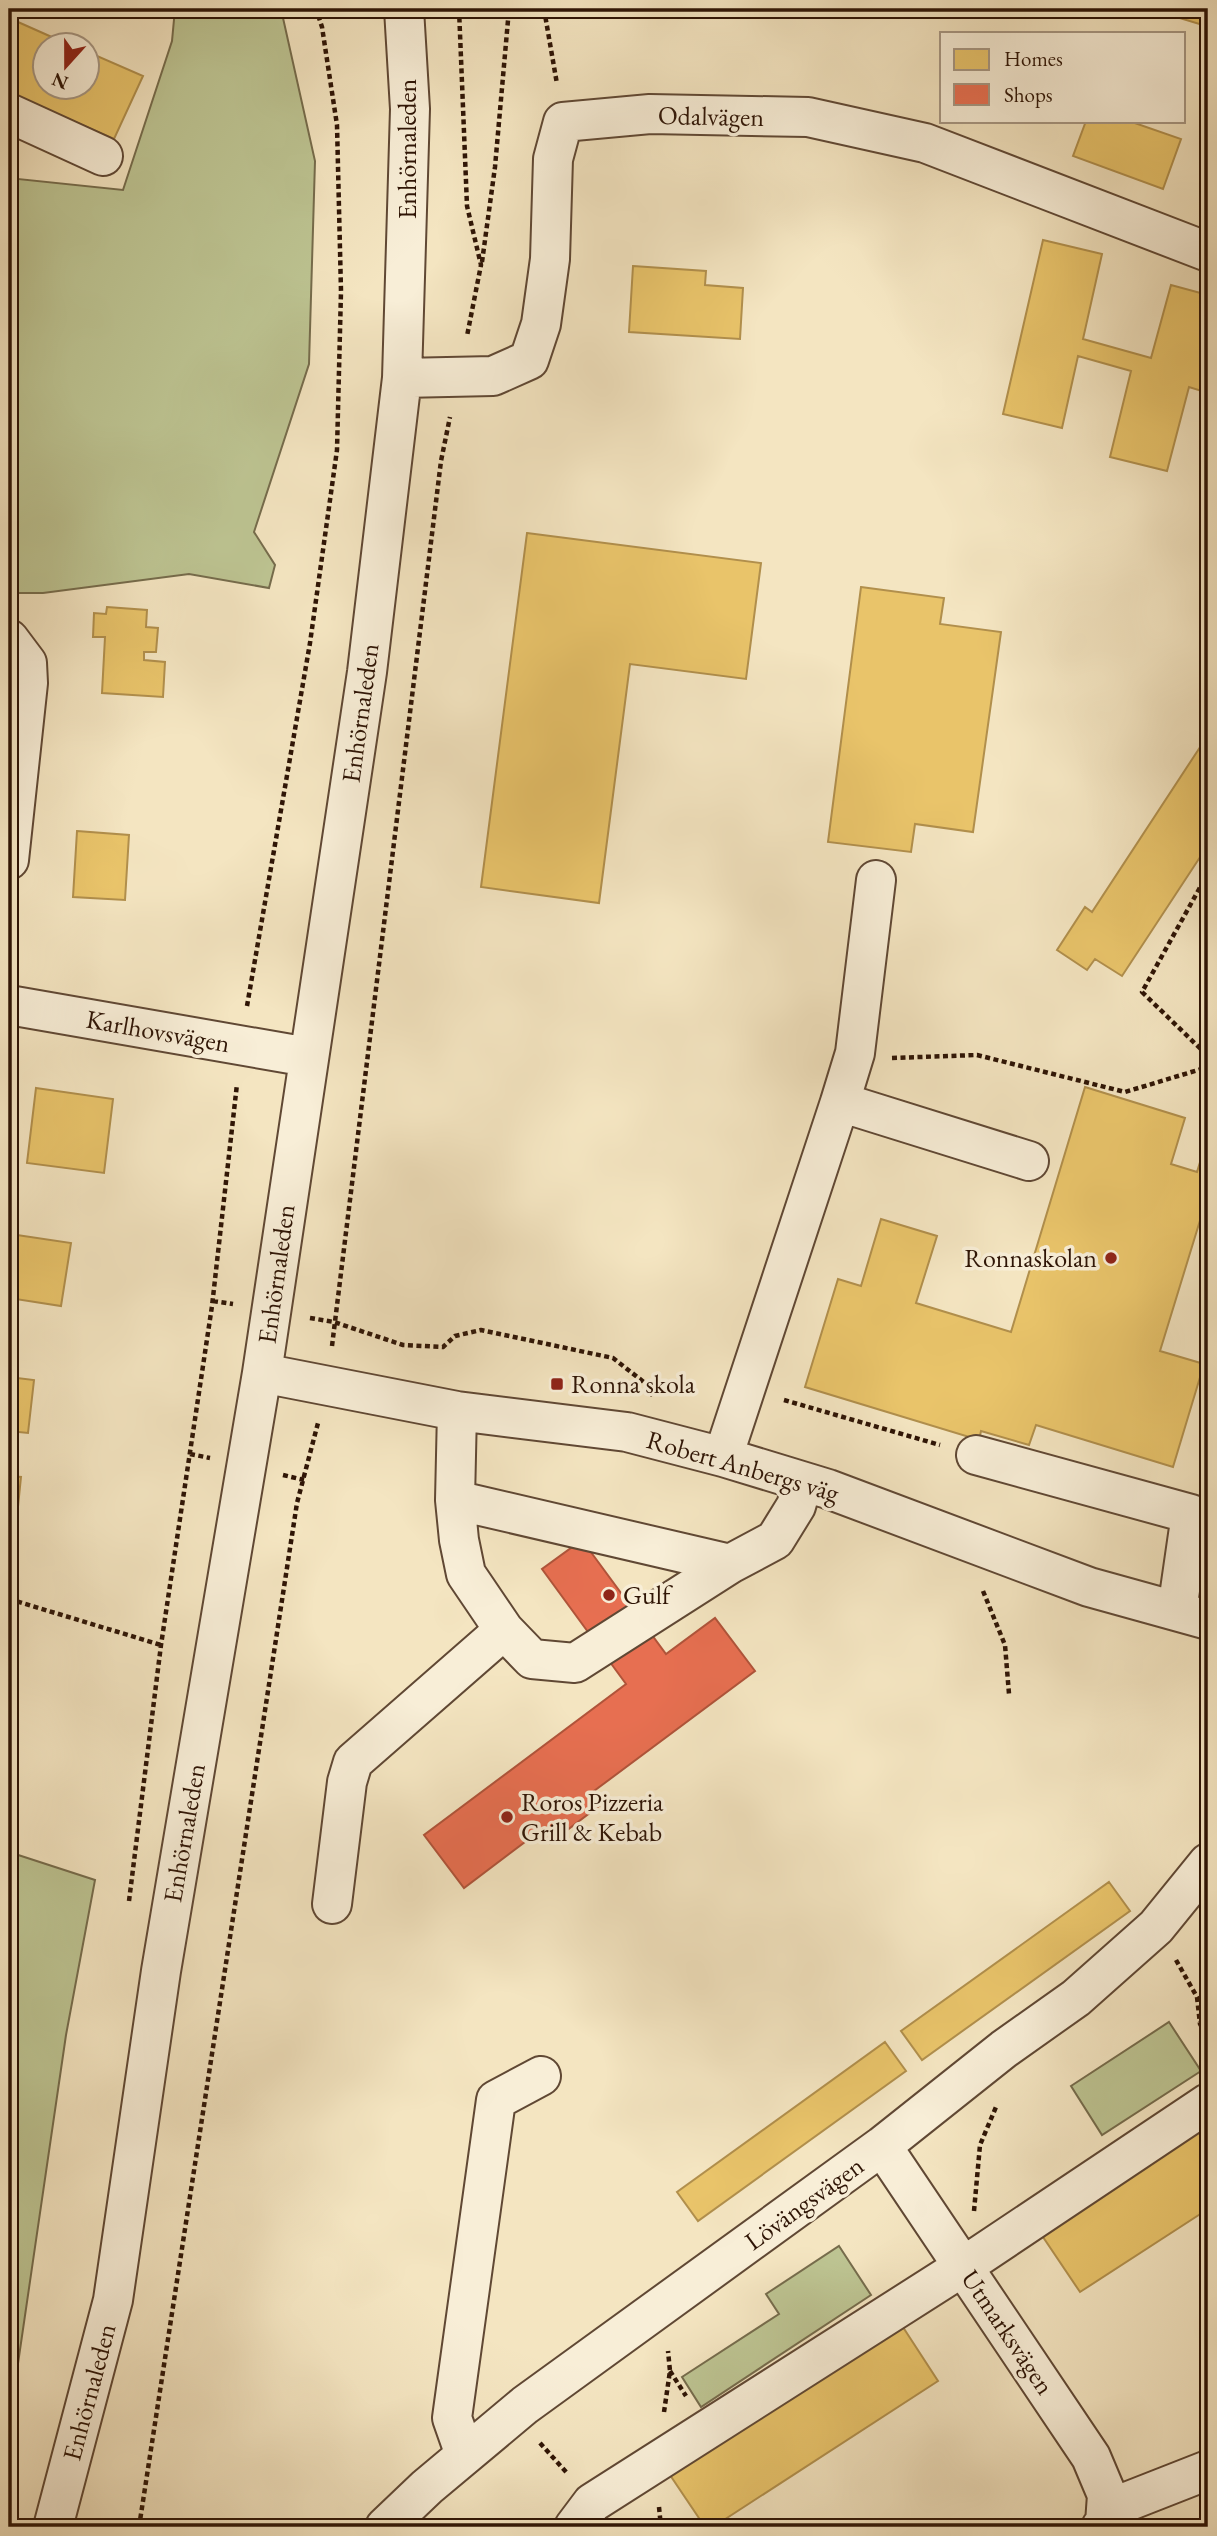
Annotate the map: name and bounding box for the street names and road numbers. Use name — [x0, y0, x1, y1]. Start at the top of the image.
street label: Enhörnaleden — [390, 78, 424, 219]
street label: Odalvägen — [658, 98, 765, 134]
street label: Enhörnaleden — [333, 641, 387, 785]
street label: Karlhovsvägen — [84, 1002, 233, 1060]
street label: Enhörnaleden — [249, 1202, 303, 1346]
street label: Robert Anbergs väg — [643, 1422, 844, 1510]
street label: Enhörnaleden — [155, 1761, 213, 1905]
street label: Lövängsvägen — [738, 2148, 870, 2258]
street label: Utmarksvägen — [954, 2263, 1062, 2401]
street label: Enhörnaleden — [54, 2319, 124, 2464]

